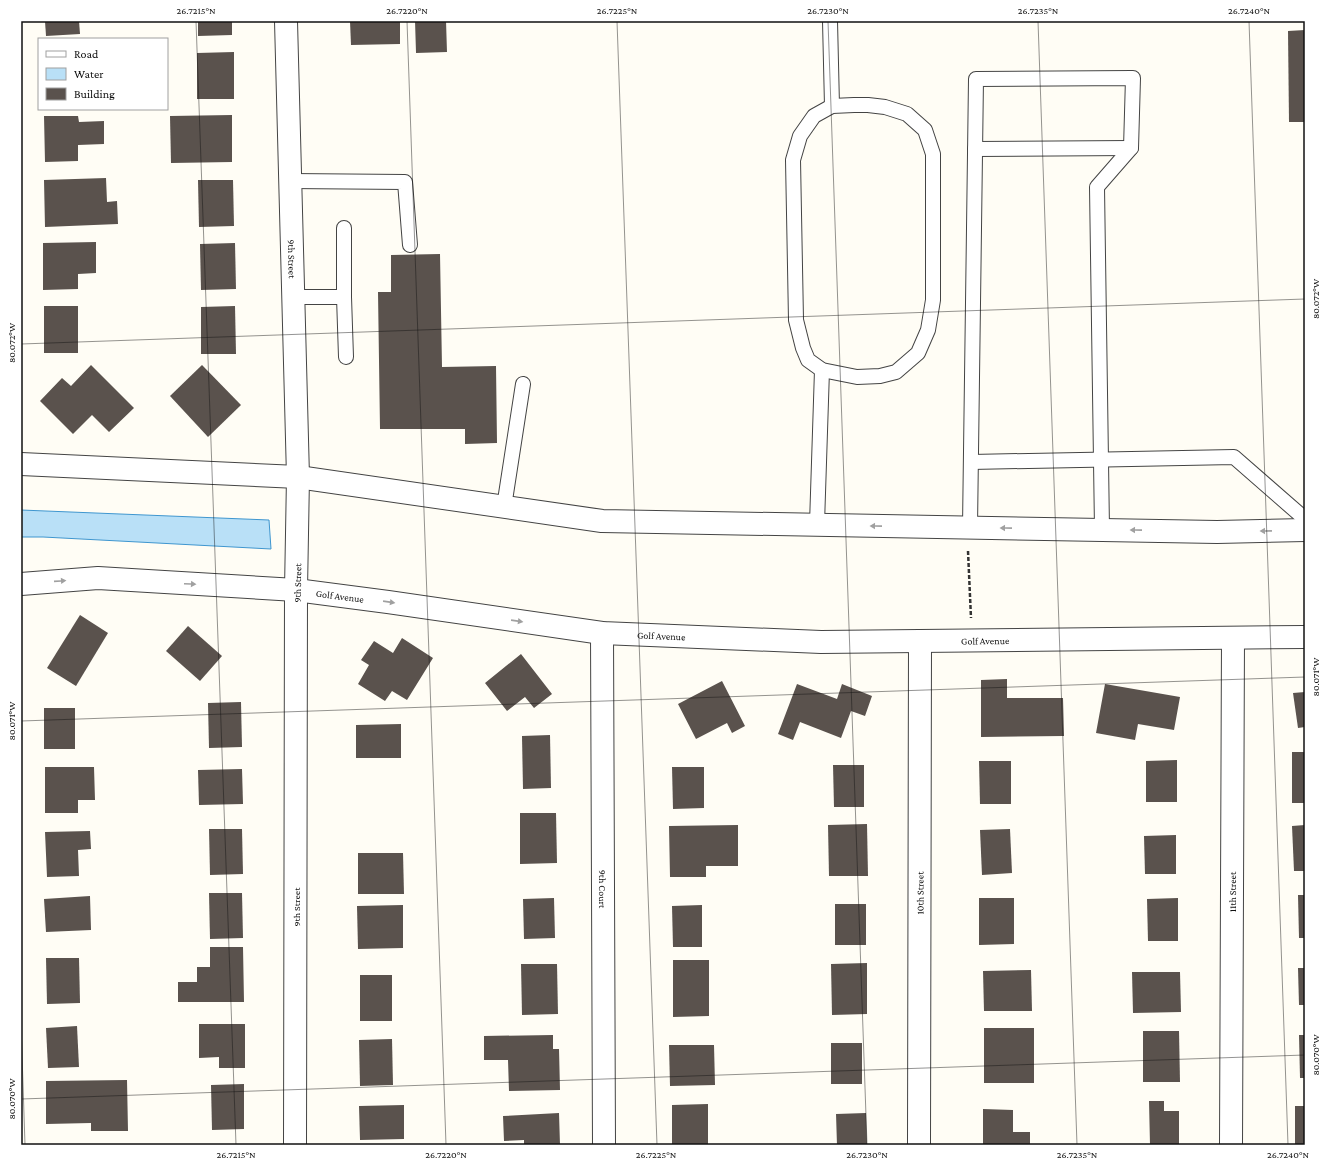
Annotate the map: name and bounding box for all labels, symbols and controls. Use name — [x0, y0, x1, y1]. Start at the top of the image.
text: 26.7215°N — [176, 5, 216, 16]
text: 26.7220°N — [386, 5, 428, 16]
text: 26.7225°N — [597, 5, 638, 16]
text: 26.7230°N — [807, 5, 849, 16]
text: 26.7235°N — [1018, 5, 1059, 16]
text: 26.7240°N — [1228, 5, 1270, 16]
legend — [38, 38, 168, 110]
text: Road — [74, 47, 99, 61]
text: Water — [74, 67, 104, 81]
text: Building — [74, 87, 115, 101]
street label: 9th Street — [286, 239, 298, 279]
text: 80.072°W — [1310, 278, 1321, 319]
text: 80.072°W — [6, 322, 17, 363]
one-way arrow — [870, 522, 882, 529]
one-way arrow — [999, 525, 1012, 531]
one-way arrow — [1129, 527, 1142, 533]
one-way arrow — [1260, 527, 1272, 534]
street label: 9th Street — [292, 563, 303, 603]
one-way arrow — [54, 577, 66, 584]
one-way arrow — [184, 580, 196, 587]
street label: Golf Avenue — [315, 588, 365, 605]
one-way arrow — [383, 599, 395, 605]
one-way arrow — [511, 618, 523, 624]
street label: Golf Avenue — [637, 629, 686, 642]
street label: Golf Avenue — [961, 635, 1010, 647]
text: 80.071°W — [1310, 657, 1321, 696]
text: 80.071°W — [6, 701, 17, 740]
street label: 9th Court — [597, 870, 608, 909]
street label: 10th Street — [914, 871, 926, 915]
street label: 11th Street — [1227, 871, 1238, 912]
street label: 9th Street — [291, 887, 302, 927]
text: 80.070°W — [1310, 1034, 1321, 1076]
text: 80.070°W — [6, 1078, 17, 1120]
text: 26.7215°N — [216, 1149, 256, 1160]
text: 26.7220°N — [425, 1149, 467, 1160]
text: 26.7225°N — [636, 1149, 677, 1160]
text: 26.7230°N — [846, 1149, 888, 1160]
text: 26.7235°N — [1057, 1149, 1098, 1160]
text: 26.7240°N — [1267, 1149, 1309, 1160]

